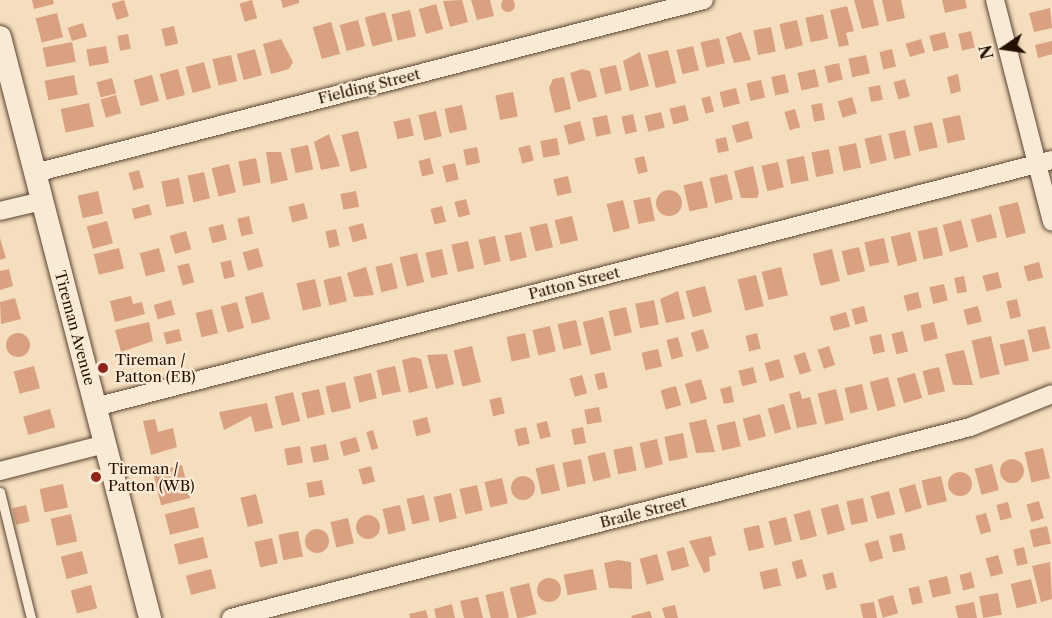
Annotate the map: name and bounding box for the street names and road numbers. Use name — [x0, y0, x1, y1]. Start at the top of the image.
street label: Fielding Street — [316, 65, 422, 107]
street label: Patton Street — [527, 263, 621, 303]
street label: Tireman Avenue — [51, 268, 99, 388]
street label: Braile Street — [598, 493, 688, 531]

